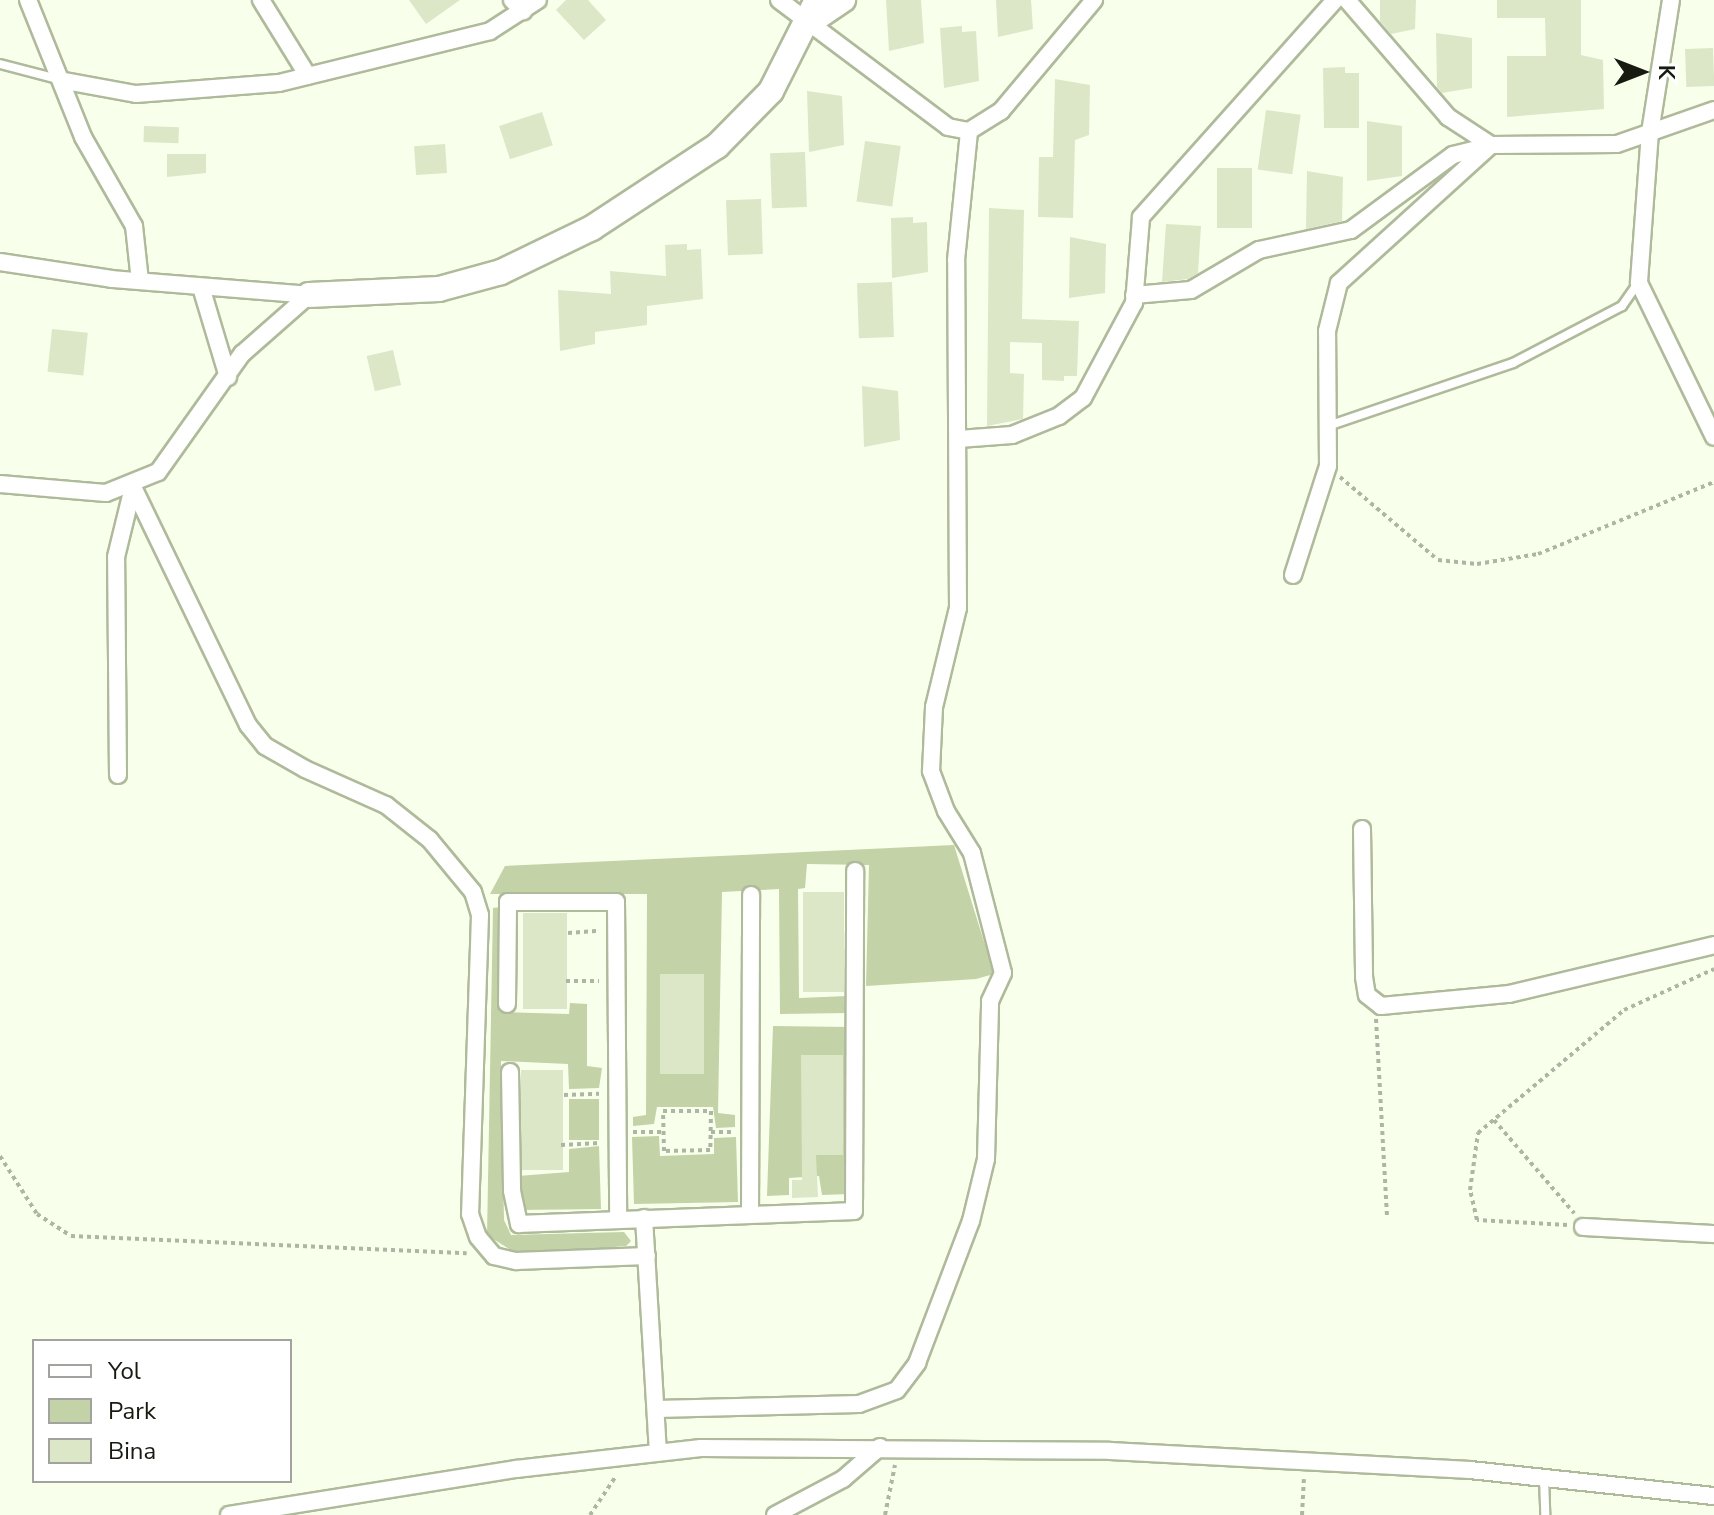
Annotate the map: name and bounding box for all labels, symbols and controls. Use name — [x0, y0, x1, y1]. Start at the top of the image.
north arrow — [1602, 32, 1682, 112]
text: K — [1651, 65, 1681, 79]
legend — [32, 1339, 292, 1483]
text: Yol — [108, 1355, 141, 1387]
text: Park — [108, 1395, 156, 1427]
text: Bina — [108, 1435, 156, 1467]

